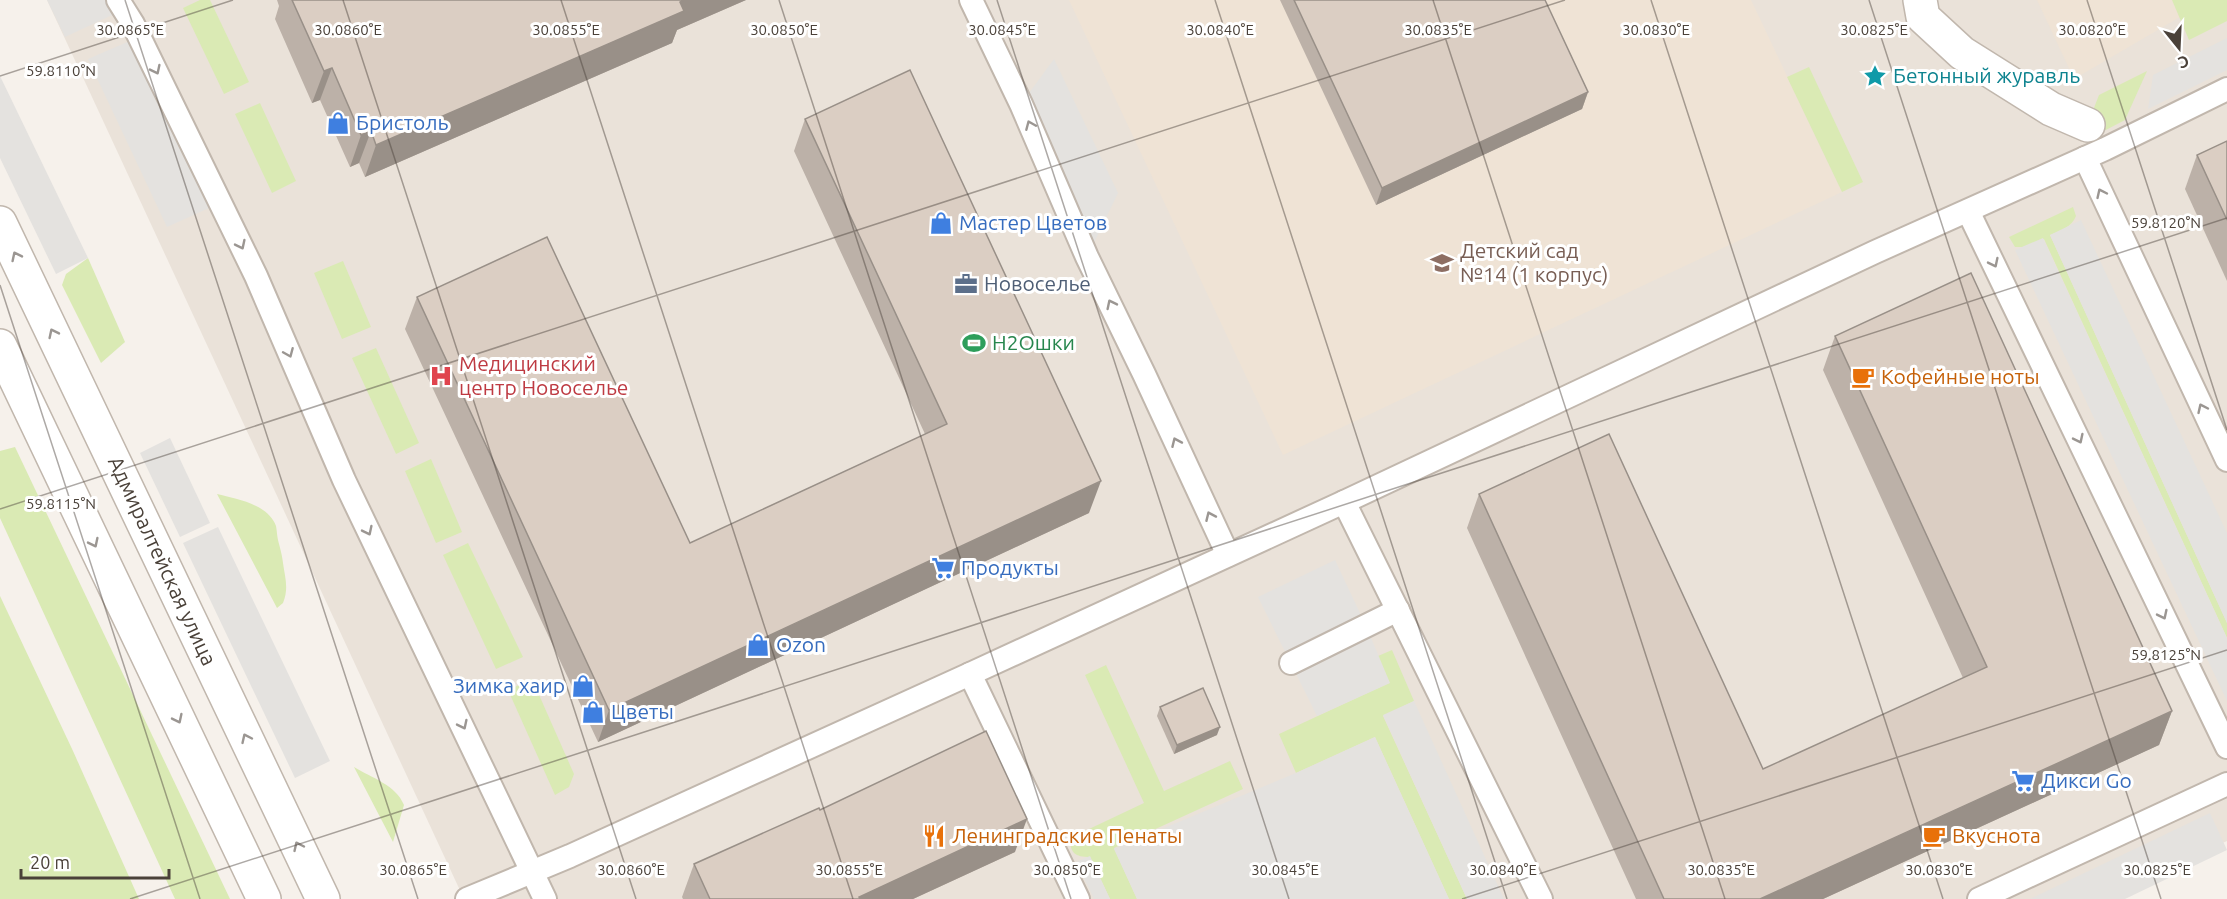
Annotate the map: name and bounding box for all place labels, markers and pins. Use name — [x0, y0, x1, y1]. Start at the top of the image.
place icon: Бетонный журавль — [1862, 63, 1888, 89]
place label: Бетонный журавль — [1893, 63, 2080, 87]
shop icon: Бристоль — [325, 110, 351, 136]
place label: Бристоль — [356, 110, 449, 134]
shop icon: Мастер Цветов — [928, 210, 954, 236]
place label: Мастер Цветов — [959, 210, 1107, 234]
place label: Детский сад №14 (1 корпус) — [1460, 238, 1608, 286]
school or university icon: Детский сад №14 (1 корпус) — [1429, 250, 1455, 276]
office icon: Новоселье — [953, 271, 979, 297]
place label: Новоселье — [984, 271, 1091, 295]
sports icon: H2Oшки — [961, 330, 987, 356]
place label: H2Oшки — [992, 330, 1075, 354]
place label: Медицинский центр Новоселье — [459, 351, 628, 399]
hospital icon: Медицинский центр Новоселье — [428, 363, 454, 389]
cafe icon: Кофейные ноты — [1850, 364, 1876, 390]
place label: Кофейные ноты — [1881, 364, 2040, 388]
supermarket icon: Продукты — [930, 555, 956, 581]
place label: Продукты — [961, 555, 1059, 579]
shop icon: Ozon — [745, 632, 771, 658]
place label: Ozon — [776, 632, 826, 656]
place label: Зимка хаир — [453, 673, 565, 697]
shop icon: Зимка хаир — [570, 673, 596, 699]
shop icon: Цветы — [580, 699, 606, 725]
place label: Цветы — [611, 699, 674, 723]
supermarket icon: Дикси Go — [2010, 768, 2036, 794]
place label: Дикси Go — [2041, 768, 2132, 792]
restaurant icon: Ленинградские Пенаты — [921, 823, 947, 849]
place label: Ленинградские Пенаты — [952, 823, 1182, 847]
cafe icon: Вкуснота — [1921, 823, 1947, 849]
place label: Вкуснота — [1952, 823, 2041, 847]

